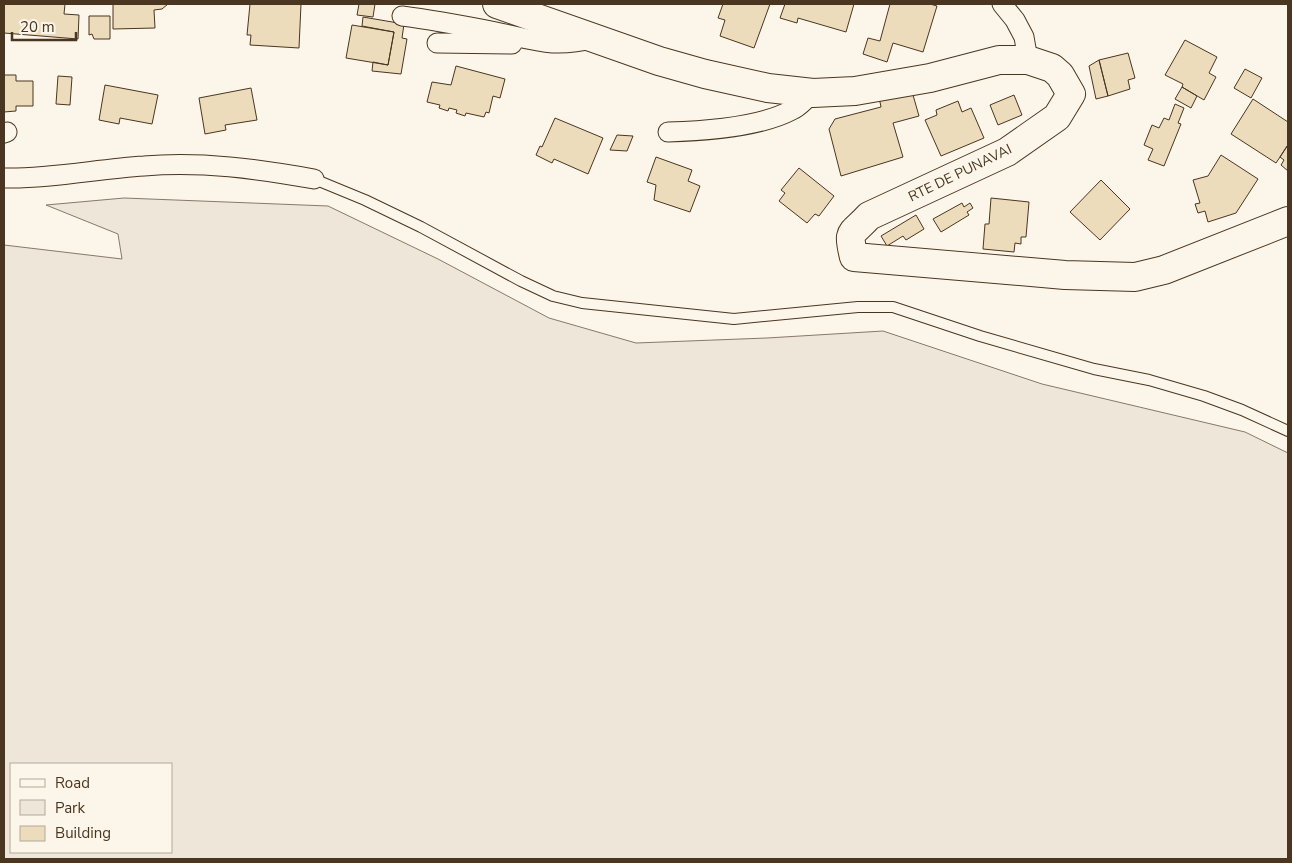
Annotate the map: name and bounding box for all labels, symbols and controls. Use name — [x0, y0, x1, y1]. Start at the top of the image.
scale bar — [12, 10, 76, 42]
text: 20 m — [20, 17, 55, 37]
street label: RTE DE PUNAVAI — [905, 140, 1015, 206]
legend — [10, 763, 172, 853]
text: Road — [55, 773, 90, 793]
text: Park — [55, 798, 85, 818]
text: Building — [55, 823, 111, 843]

